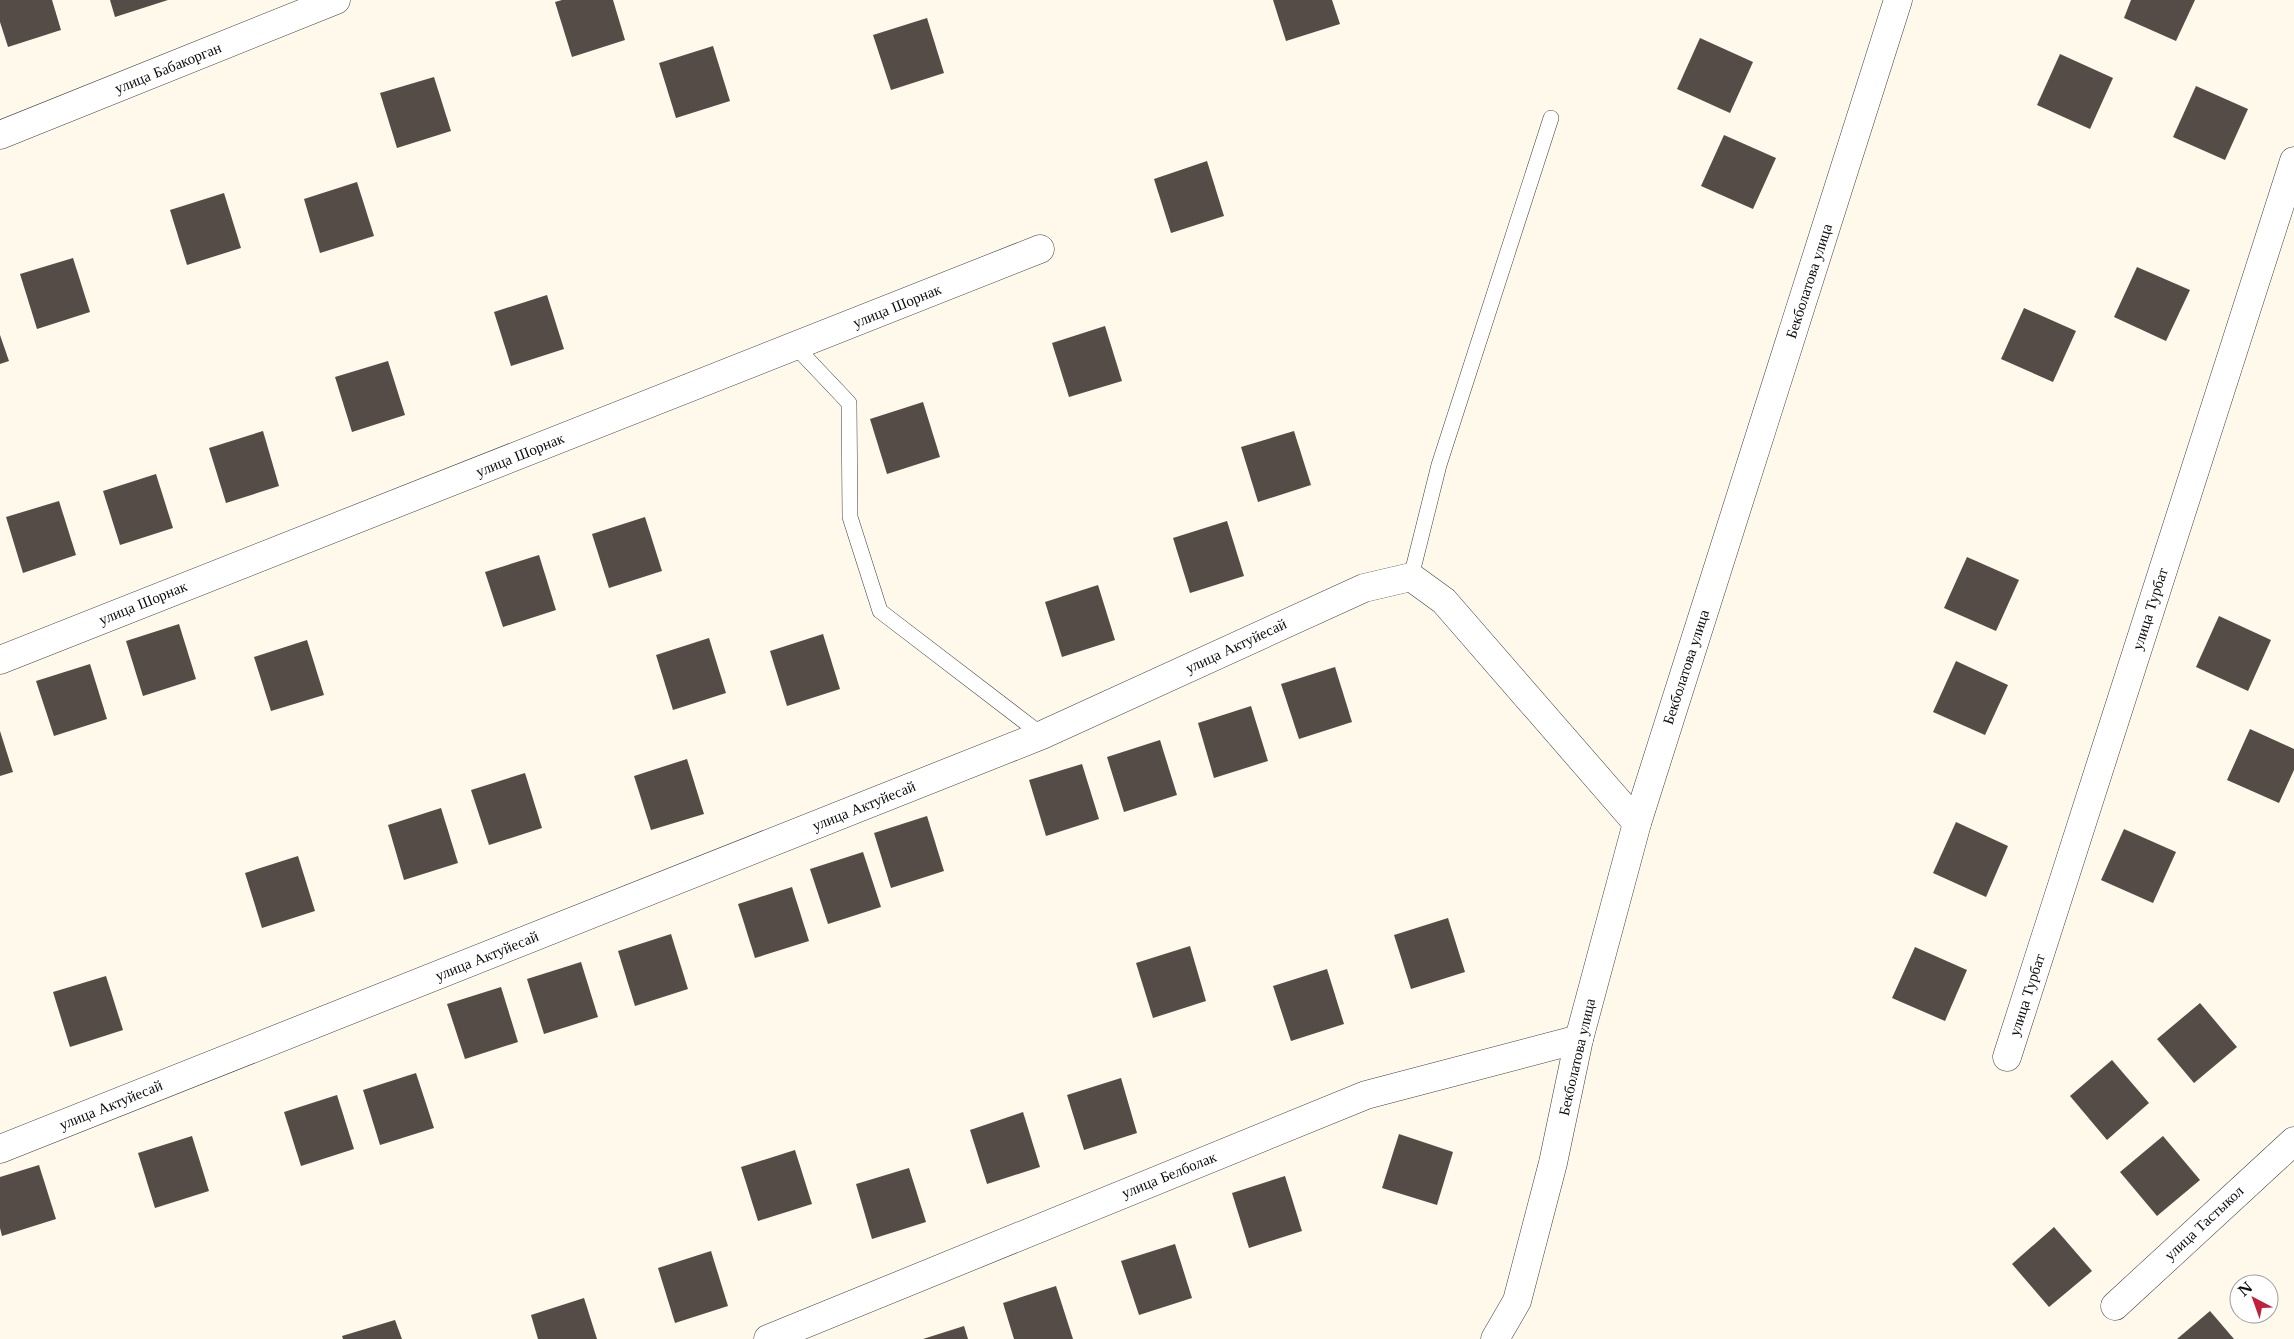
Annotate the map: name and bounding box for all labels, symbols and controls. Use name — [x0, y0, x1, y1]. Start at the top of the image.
street label: улица Бабакорган — [112, 38, 224, 98]
street label: Бекболатова улица — [1781, 221, 1836, 341]
street label: улица Шорнак — [850, 279, 944, 332]
street label: улица Шорнак — [473, 428, 567, 481]
street label: улица Турбат — [2127, 565, 2172, 652]
street label: улица Шорнак — [96, 576, 190, 629]
street label: Бекболатова улица — [1658, 607, 1713, 727]
street label: улица Актуйесай — [1182, 614, 1290, 677]
street label: улица Актуйесай — [809, 776, 918, 835]
street label: улица Актуйесай — [432, 926, 541, 985]
street label: улица Турбат — [2004, 951, 2049, 1038]
street label: Бекболатова улица — [1554, 996, 1599, 1117]
street label: улица Актуйесай — [56, 1075, 165, 1134]
street label: улица Белболак — [1119, 1147, 1220, 1202]
street label: улица Тастыкол — [2160, 1181, 2248, 1264]
north arrow — [2229, 1274, 2279, 1324]
text: N — [2235, 1278, 2256, 1300]

